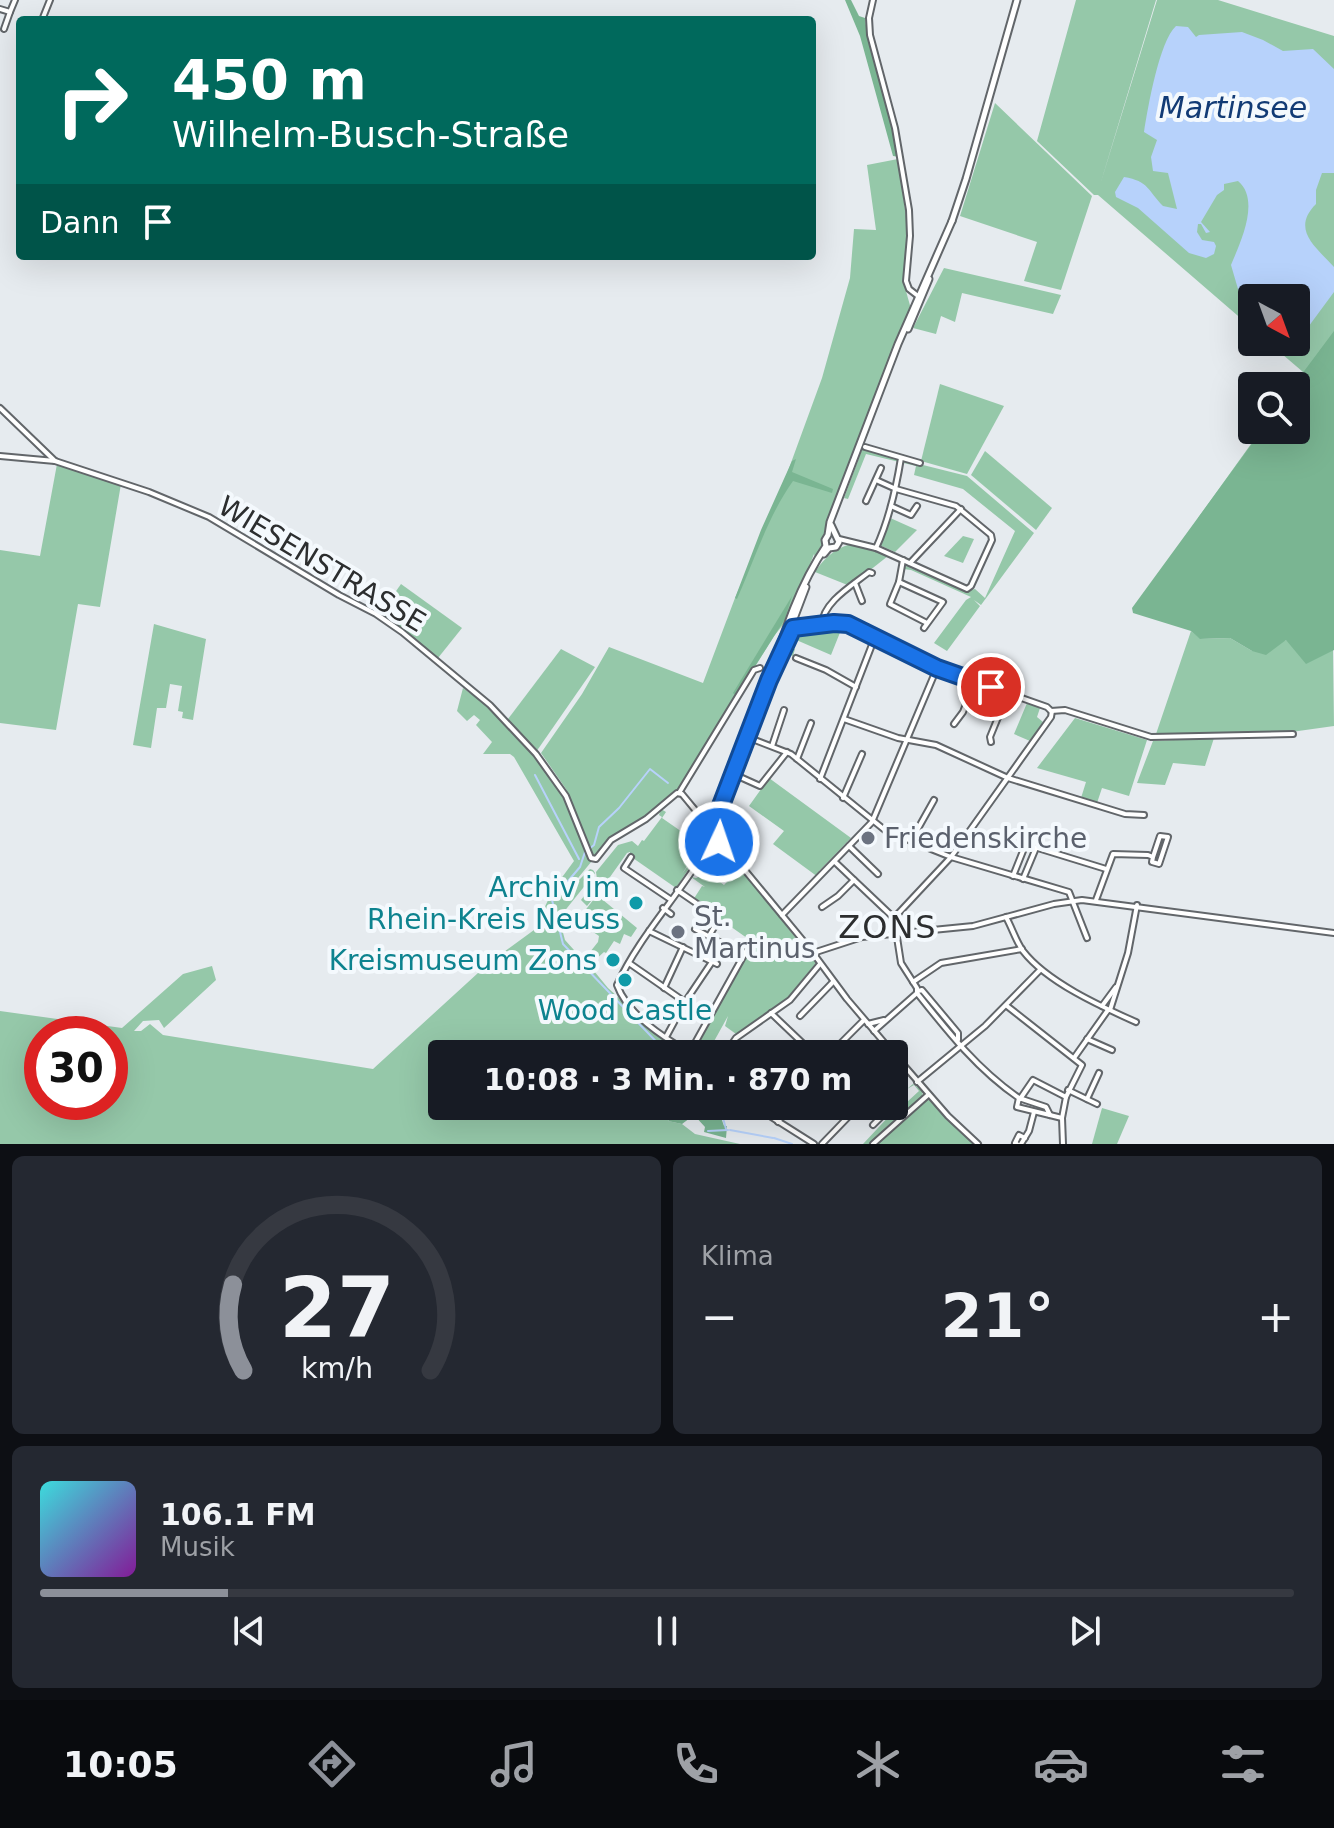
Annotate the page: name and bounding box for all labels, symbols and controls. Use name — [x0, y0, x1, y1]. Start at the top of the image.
text: 450 m — [172, 47, 367, 112]
icon: right — [40, 48, 144, 152]
water label: Martinsee — [1159, 90, 1307, 125]
text: Wilhelm-Busch-Straße — [172, 114, 569, 155]
icon: arrive — [136, 200, 180, 244]
text: Dann — [40, 205, 120, 240]
north arrow — [1238, 284, 1310, 356]
map controls — [1238, 284, 1310, 444]
button: search — [1238, 372, 1310, 444]
street label: WIESENSTRASSE — [213, 489, 431, 639]
pin — [957, 653, 1025, 721]
icon: arrive — [969, 665, 1013, 709]
position arrow — [677, 800, 761, 884]
place label: Friedenskirche — [884, 822, 1087, 855]
marker: Friedenskirche — [859, 829, 877, 847]
place label: Archiv im Rhein-Kreis Neuss — [367, 871, 620, 936]
marker: Archiv im Rhein-Kreis Neuss — [627, 894, 645, 912]
place label: St. Martinus — [694, 900, 816, 965]
district label: ZONS — [838, 908, 938, 946]
marker: St. Martinus — [669, 923, 687, 941]
place label: Kreismuseum Zons — [329, 944, 597, 977]
marker: Kreismuseum Zons — [604, 951, 622, 969]
marker: Wood Castle — [616, 971, 634, 989]
place label: Wood Castle — [538, 994, 712, 1027]
speed limit sign: 30 — [24, 1016, 128, 1120]
text: 10:08 · 3 Min. · 870 m — [484, 1062, 852, 1097]
text: Klima — [701, 1241, 774, 1271]
text: 27 — [279, 1260, 394, 1357]
text: 21° — [941, 1281, 1054, 1351]
text: − — [701, 1291, 738, 1342]
text: + — [1257, 1291, 1294, 1342]
text: km/h — [300, 1351, 373, 1385]
text: 106.1 FM — [160, 1497, 316, 1532]
text: Musik — [160, 1532, 235, 1562]
icon: previous — [227, 1609, 271, 1653]
icon: pause — [645, 1609, 689, 1653]
icon: next — [1063, 1609, 1107, 1653]
icon: directions — [304, 1736, 360, 1792]
icon: music — [486, 1736, 542, 1792]
icon: phone — [668, 1736, 724, 1792]
icon: climate — [850, 1736, 906, 1792]
icon: car — [1033, 1736, 1089, 1792]
icon: filters — [1215, 1736, 1271, 1792]
text: 10:05 — [63, 1744, 178, 1785]

